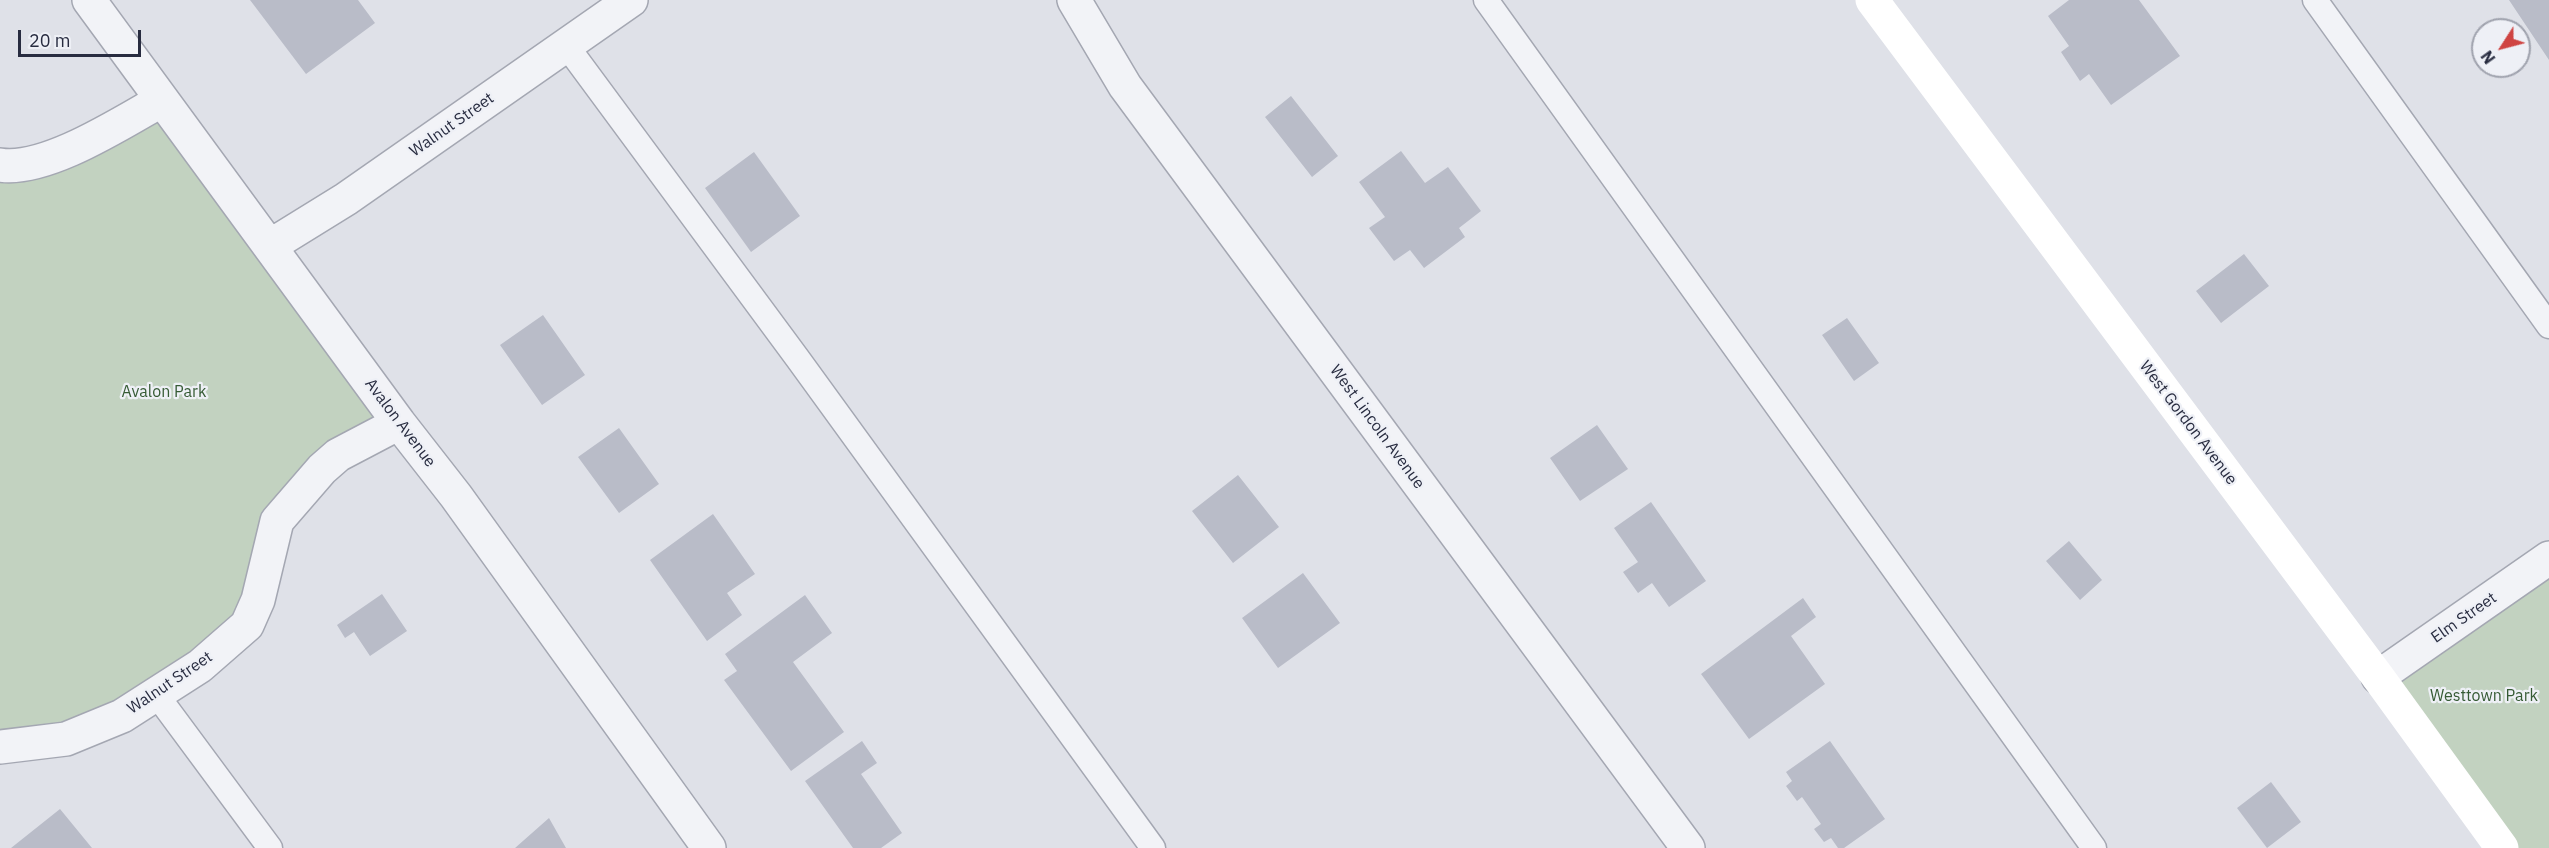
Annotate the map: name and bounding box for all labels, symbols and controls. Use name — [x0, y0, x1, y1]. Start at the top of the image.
scale bar — [21, 18, 144, 56]
north arrow — [2471, 18, 2531, 78]
text: 20 m — [29, 29, 71, 52]
text: N — [2477, 47, 2500, 68]
street label: Walnut Street — [406, 89, 498, 161]
street label: West Gordon Avenue — [2135, 357, 2241, 489]
street label: West Lincoln Avenue — [1326, 361, 1428, 493]
street label: Avalon Avenue — [360, 375, 440, 471]
park label: Avalon Park — [122, 382, 206, 402]
street label: Elm Street — [2428, 589, 2500, 647]
street label: Walnut Street — [124, 648, 216, 718]
park label: Westtown Park — [2430, 686, 2538, 706]

